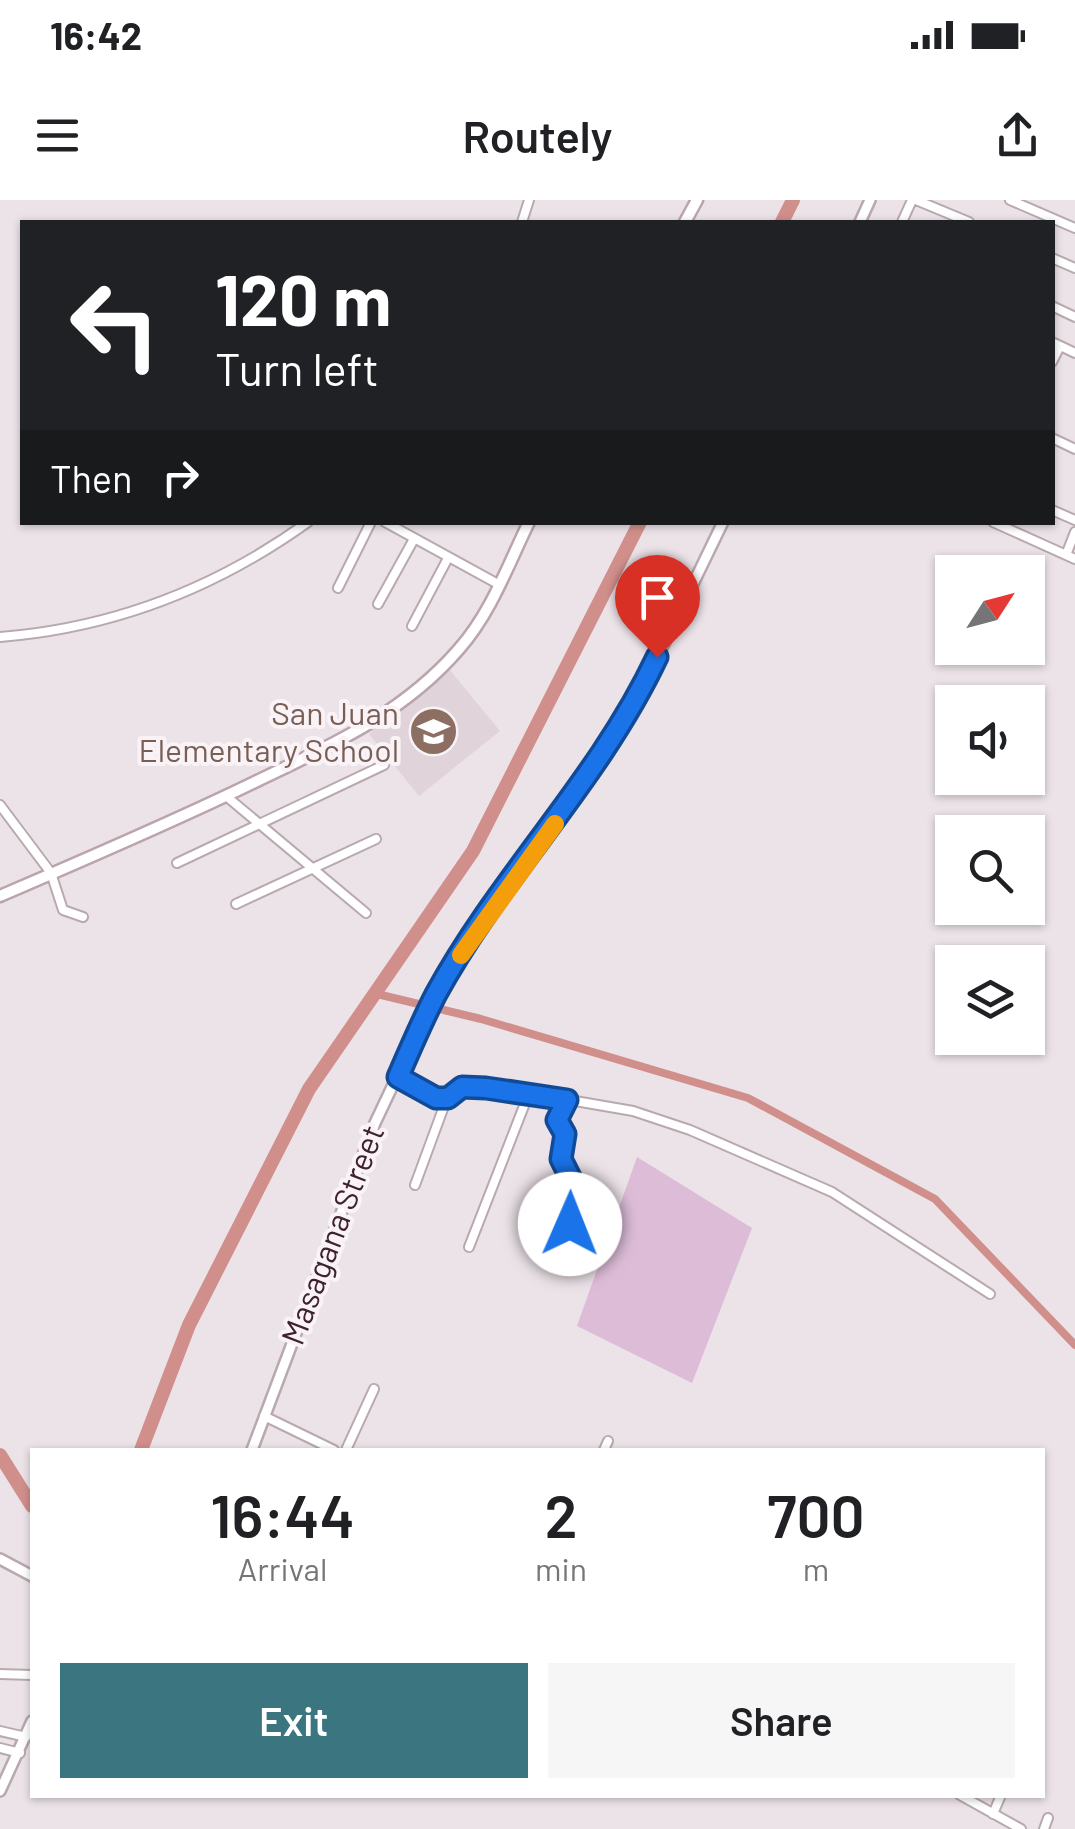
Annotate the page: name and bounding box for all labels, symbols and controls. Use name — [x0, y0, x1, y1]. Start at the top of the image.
text: 16:42 — [50, 12, 142, 58]
icon: menu — [30, 108, 85, 163]
text: Routely — [462, 108, 613, 162]
icon: share — [990, 108, 1045, 163]
text: 120 m — [215, 256, 391, 340]
icon: left — [50, 260, 180, 390]
text: Turn left — [215, 341, 379, 395]
icon: right — [153, 450, 208, 505]
text: Then — [50, 455, 133, 501]
pin — [615, 555, 700, 658]
north arrow — [935, 555, 1045, 665]
map controls — [935, 555, 1045, 1055]
icon: arrive — [630, 570, 685, 625]
button: sound — [935, 685, 1045, 795]
place label: San Juan Elementary School — [138, 693, 399, 768]
school or university icon: San Juan Elementary School — [408, 706, 460, 758]
button: search — [935, 815, 1045, 925]
button: layers — [935, 945, 1045, 1055]
street label: Masagana Street — [272, 1119, 390, 1349]
position arrow — [518, 1172, 622, 1276]
text: 16:44 — [210, 1478, 355, 1550]
text: 2 — [544, 1478, 578, 1550]
text: 700 — [767, 1478, 865, 1550]
text: Arrival — [238, 1549, 327, 1587]
text: min — [535, 1549, 587, 1587]
text: m — [803, 1549, 829, 1587]
button: Exit — [60, 1663, 528, 1778]
button: Share — [548, 1663, 1015, 1778]

